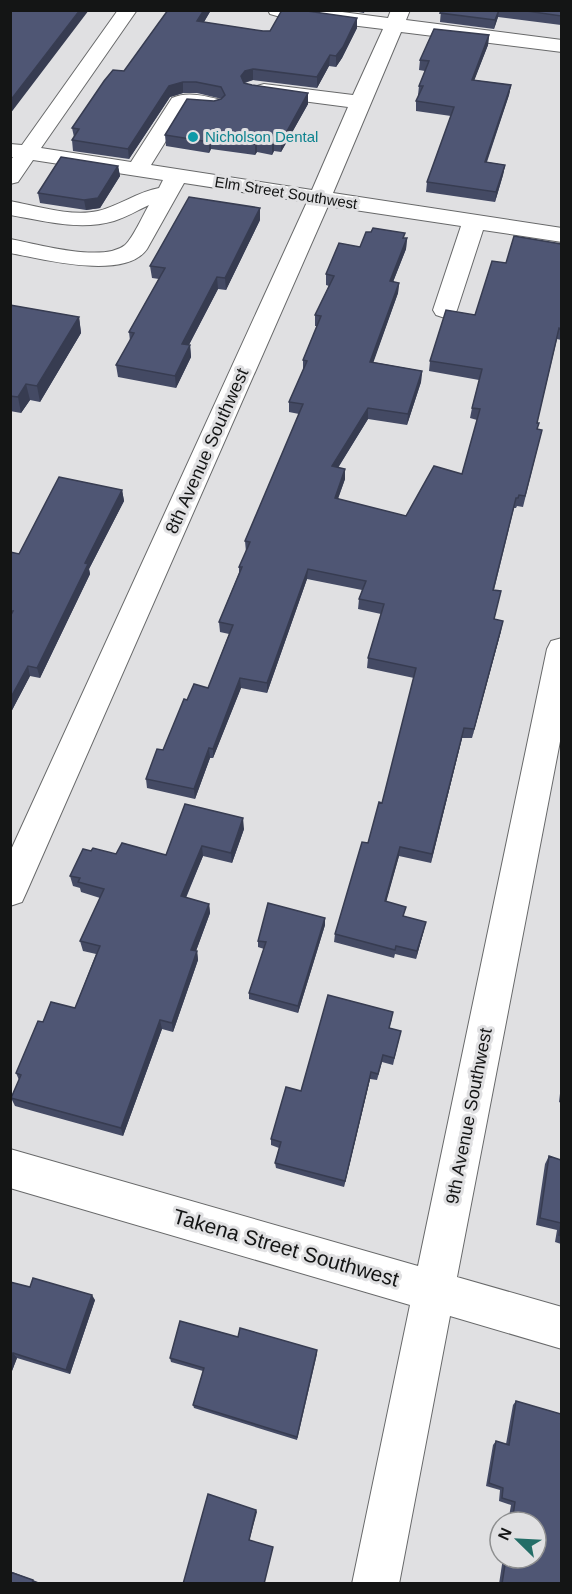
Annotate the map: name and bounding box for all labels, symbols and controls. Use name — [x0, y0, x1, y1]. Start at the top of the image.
place label: Nicholson Dental — [205, 128, 318, 145]
marker: Nicholson Dental — [186, 130, 200, 144]
street label: Elm Street Southwest — [214, 173, 359, 212]
street label: 8th Avenue Southwest — [161, 365, 253, 537]
street label: 9th Avenue Southwest — [442, 1026, 496, 1206]
street label: Takena Street Southwest — [171, 1204, 402, 1291]
north arrow — [488, 1510, 548, 1570]
text: N — [495, 1525, 515, 1543]

